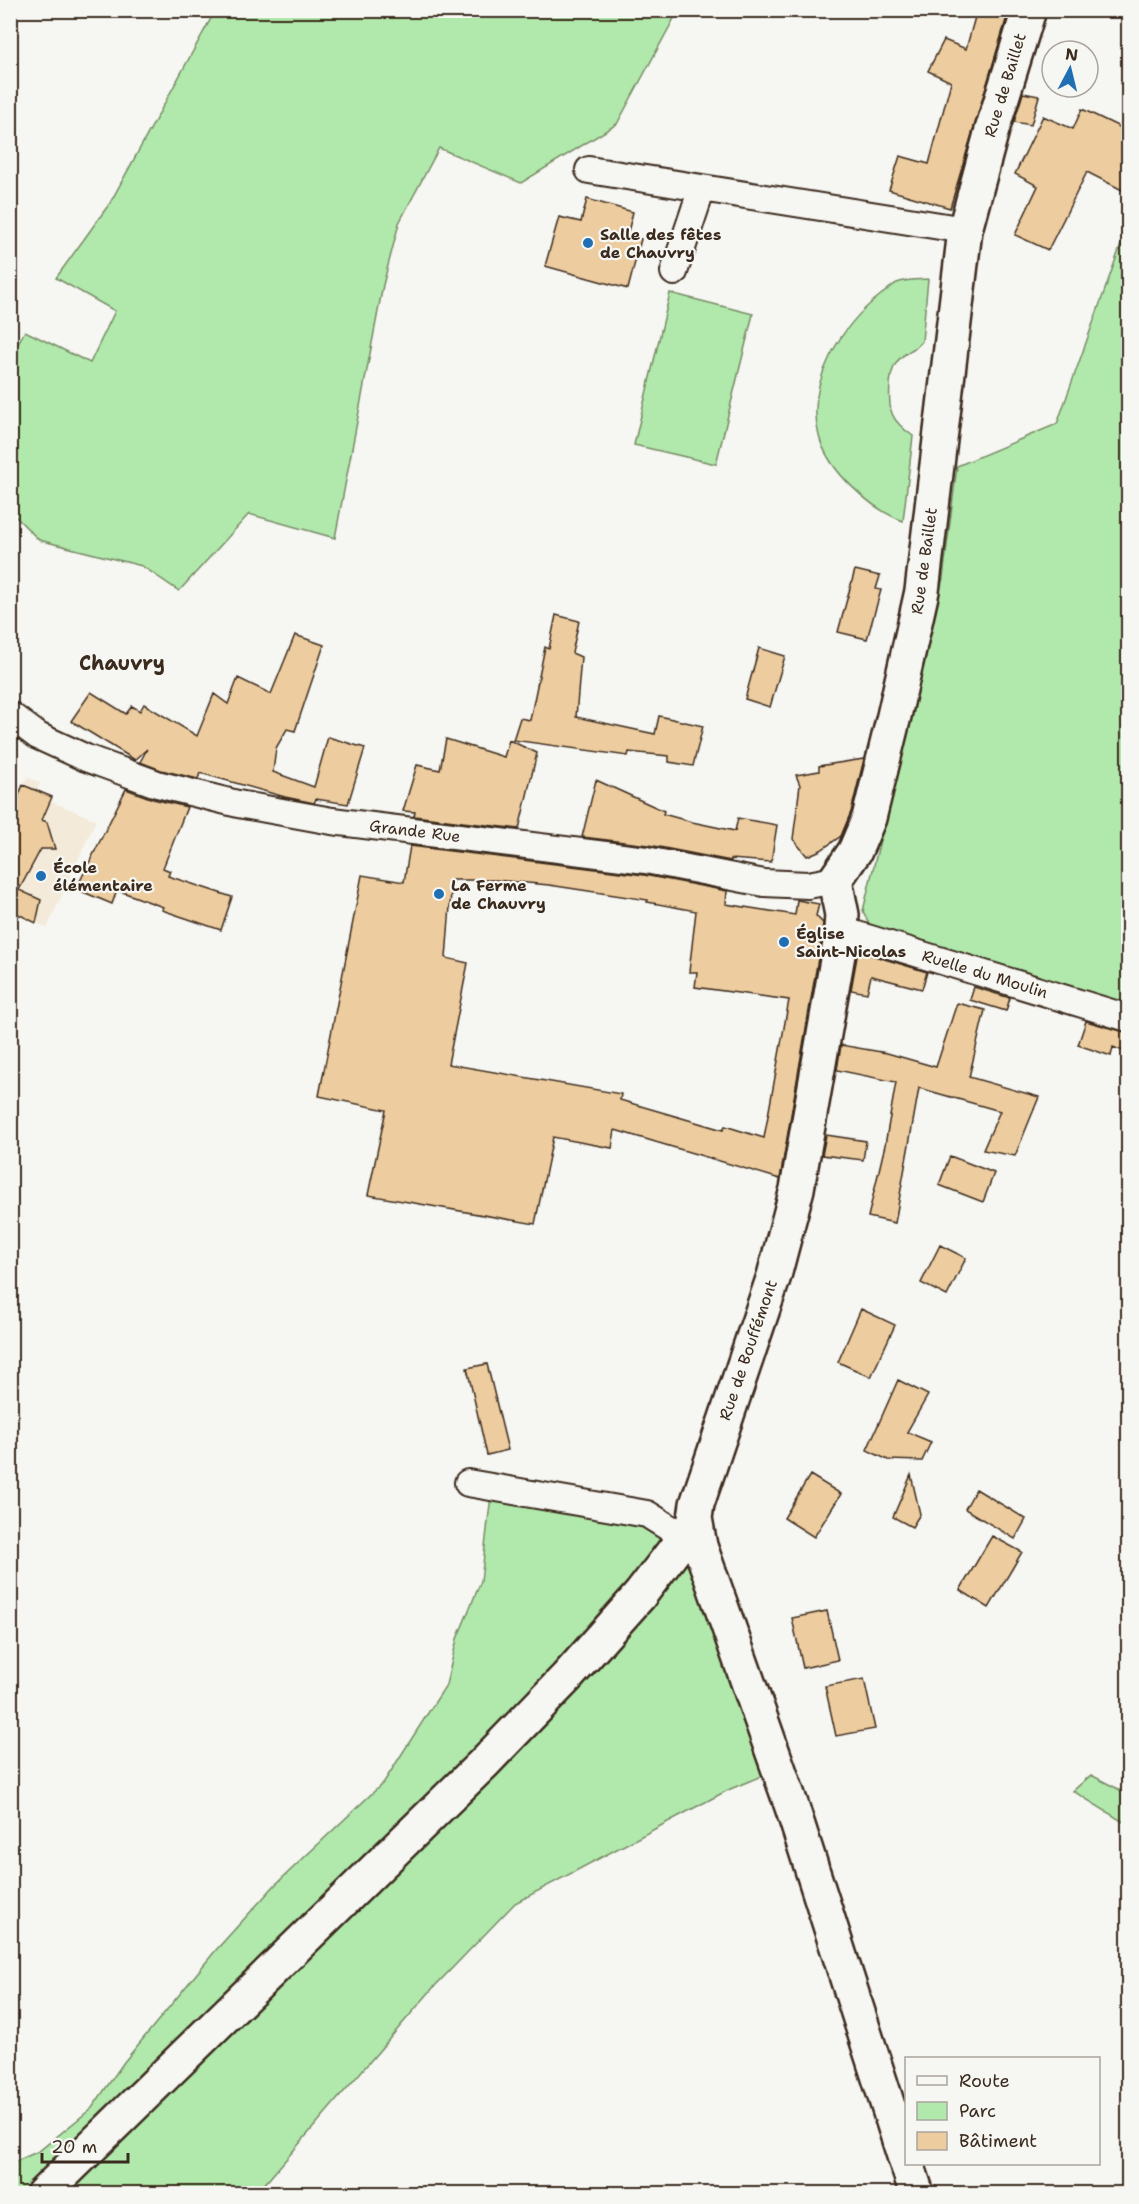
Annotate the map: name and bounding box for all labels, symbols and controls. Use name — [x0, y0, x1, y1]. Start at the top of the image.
street label: Rue de Baillet — [979, 30, 1031, 140]
north arrow — [1040, 39, 1100, 99]
text: N — [1064, 43, 1079, 66]
place label: Salle des fêtes de Chauvry — [600, 224, 721, 263]
marker: Salle des fêtes de Chauvry — [581, 236, 595, 250]
street label: Rue de Baillet — [906, 506, 942, 616]
district label: Chauvry — [79, 650, 165, 676]
street label: Grande Rue — [368, 815, 462, 847]
place label: École élémentaire — [53, 857, 153, 896]
marker: École élémentaire — [34, 869, 48, 883]
place label: La Ferme de Chauvry — [451, 875, 546, 914]
marker: La Ferme de Chauvry — [432, 887, 446, 901]
place label: Église Saint-Nicolas — [796, 923, 906, 962]
marker: Église Saint-Nicolas — [777, 935, 791, 949]
street label: Ruelle du Moulin — [920, 945, 1051, 1003]
street label: Rue de Bouffémont — [714, 1277, 782, 1423]
legend — [905, 2057, 1100, 2165]
text: Route — [959, 2069, 1010, 2093]
text: Parc — [959, 2099, 996, 2123]
scale bar — [42, 2126, 128, 2164]
text: Bâtiment — [959, 2129, 1037, 2153]
text: 20 m — [51, 2135, 97, 2159]

